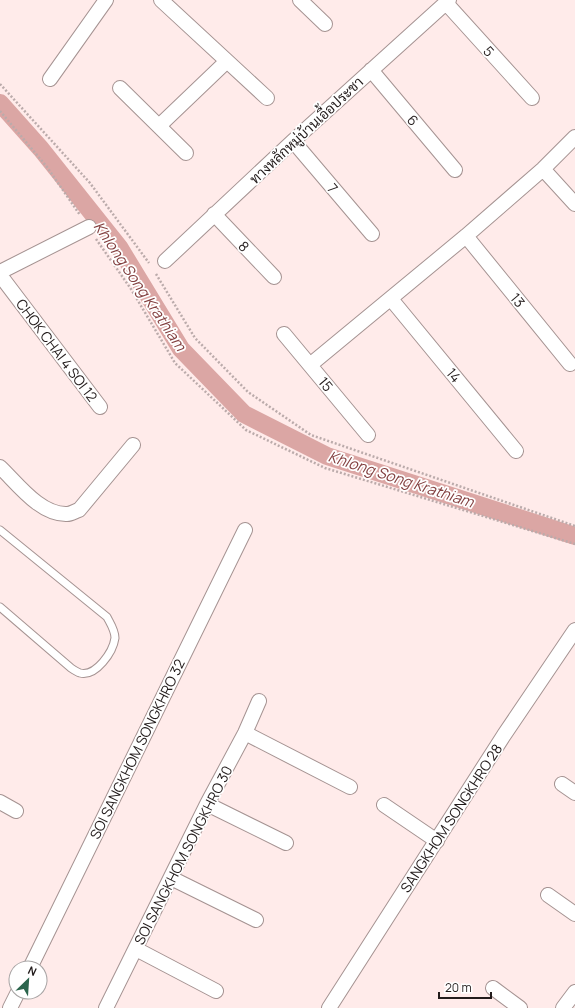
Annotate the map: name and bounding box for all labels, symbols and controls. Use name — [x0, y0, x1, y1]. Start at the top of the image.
street label: 5 — [479, 42, 499, 60]
street label: ทางหลักหมู่บ้านเอื้อประชา — [244, 71, 368, 189]
street label: 6 — [403, 111, 423, 129]
street label: 7 — [324, 179, 342, 197]
water label: Khlong Song Krathiam — [89, 217, 192, 356]
street label: 8 — [234, 236, 254, 256]
street label: 13 — [506, 289, 530, 311]
street label: CHOK CHAI 4 SOI 12 — [12, 295, 102, 405]
street label: 14 — [442, 364, 466, 386]
street label: 15 — [314, 373, 338, 395]
water label: Khlong Song Krathiam — [326, 446, 478, 513]
street label: SOI SANGKHOM SONGKHRO 32 — [85, 656, 189, 842]
street label: SANGKHOM SONGKHRO 28 — [396, 740, 506, 896]
street label: SOI SANGKHOM SONGKHRO 30 — [129, 762, 237, 948]
north arrow — [8, 960, 48, 1000]
text: N — [26, 962, 39, 979]
scale bar — [439, 974, 491, 1000]
text: 20 m — [445, 979, 472, 996]

